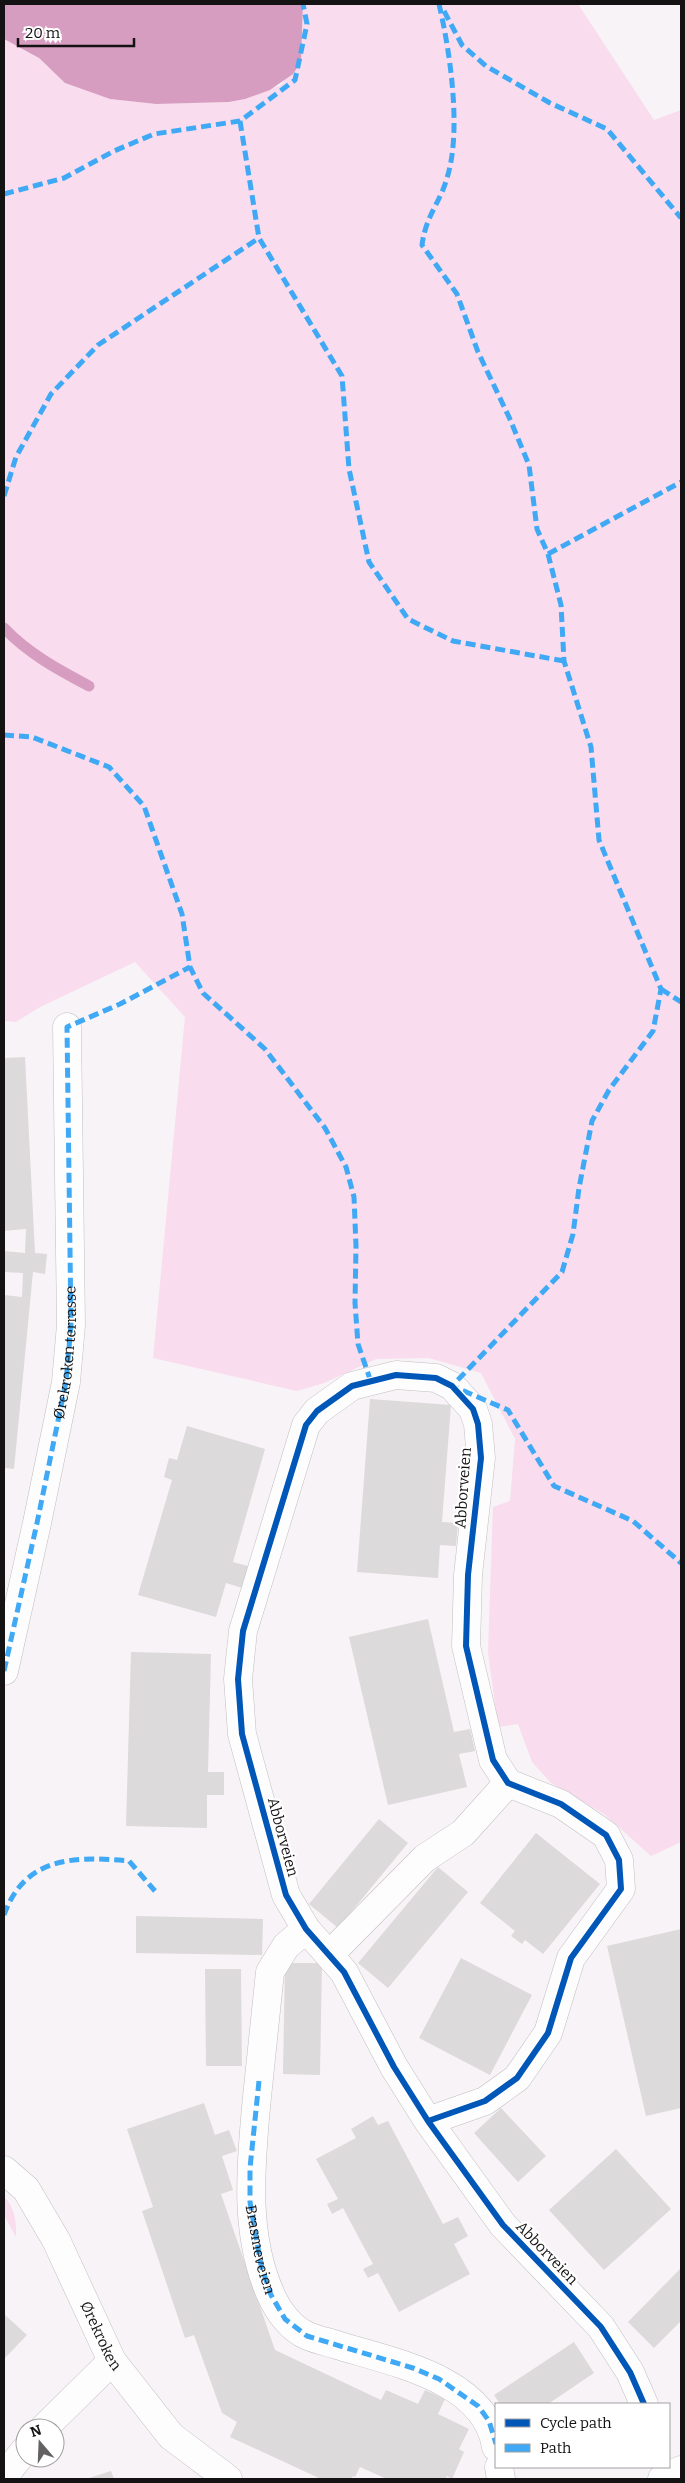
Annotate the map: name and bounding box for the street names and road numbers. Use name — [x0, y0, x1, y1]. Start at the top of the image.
street label: Ørekroken terrasse — [50, 1286, 80, 1421]
street label: Abborveien — [451, 1446, 475, 1529]
street label: Abborveien — [264, 1795, 302, 1879]
street label: Brasmeveien — [242, 2203, 279, 2297]
street label: Abborveien — [512, 2218, 582, 2289]
street label: Ørekroken — [77, 2298, 125, 2375]

